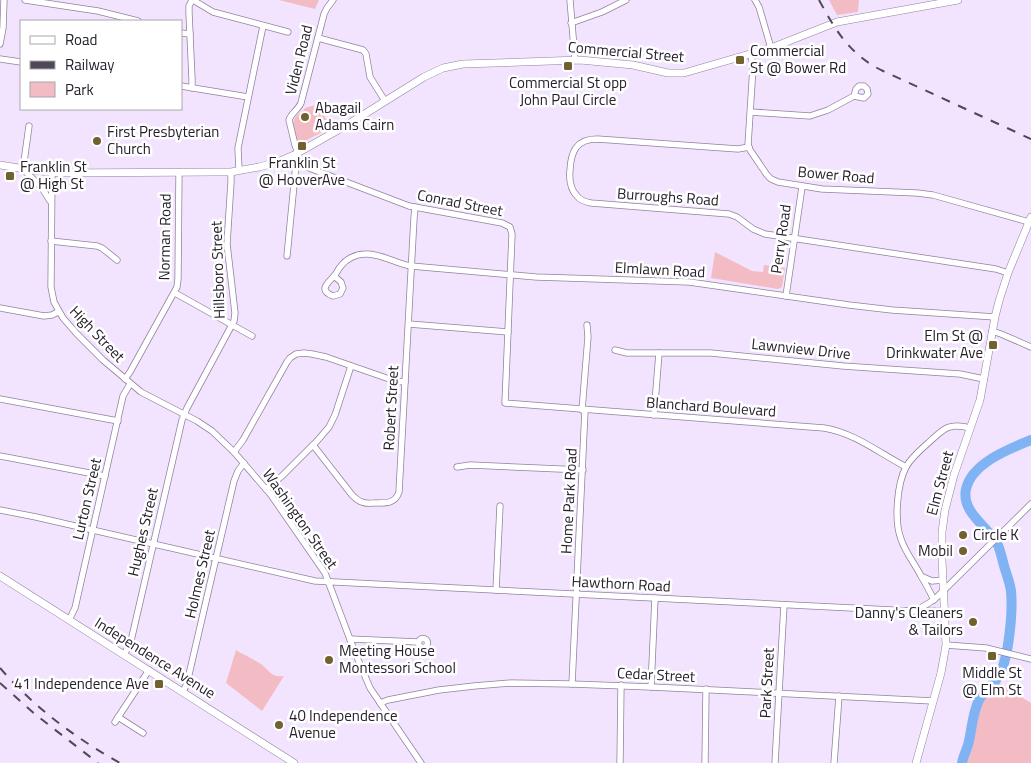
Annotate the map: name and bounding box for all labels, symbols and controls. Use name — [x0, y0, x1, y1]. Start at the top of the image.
legend — [20, 20, 182, 110]
street label: Viden Road — [279, 22, 318, 97]
text: Road — [65, 28, 97, 51]
street label: Commercial Street — [567, 35, 686, 68]
place label: Commercial St @ Bower Rd — [750, 39, 846, 79]
text: Railway — [65, 53, 115, 76]
marker: Commercial St @ Bower Rd — [734, 54, 746, 66]
marker: Commercial St opp John Paul Circle — [562, 60, 574, 72]
place label: Commercial St opp John Paul Circle — [509, 71, 627, 111]
text: Park — [65, 78, 94, 101]
place label: Abagail Adams Cairn — [315, 96, 394, 136]
marker: Abagail Adams Cairn — [299, 111, 311, 123]
place label: First Presbyterian Church — [107, 120, 219, 160]
marker: First Presbyterian Church — [91, 135, 103, 147]
marker: Franklin St @ HooverAve — [296, 140, 308, 152]
place label: Franklin St @ HooverAve — [259, 151, 345, 191]
place label: Franklin St @ High St — [20, 155, 88, 195]
street label: Bower Road — [797, 160, 875, 189]
marker: Franklin St @ High St — [4, 170, 16, 182]
street label: Burroughs Road — [616, 181, 720, 212]
street label: Conrad Street — [415, 183, 506, 222]
street label: Norman Road — [152, 193, 177, 281]
street label: Perry Road — [764, 203, 797, 275]
street label: Hillsboro Street — [204, 220, 231, 319]
street label: Elmlawn Road — [614, 256, 706, 283]
street label: High Street — [64, 300, 131, 368]
place label: Elm St @ Drinkwater Ave — [886, 324, 983, 364]
street label: Lawnview Drive — [750, 332, 852, 365]
marker: Elm St @ Drinkwater Ave — [987, 339, 999, 351]
street label: Robert Street — [377, 364, 404, 451]
street label: Blanchard Boulevard — [645, 390, 777, 423]
street label: Elm Street — [920, 447, 959, 518]
street label: Home Park Road — [554, 448, 583, 554]
street label: Lurton Street — [66, 455, 107, 542]
street label: Washington Street — [257, 464, 344, 574]
street label: Hughes Street — [121, 485, 164, 579]
place label: Circle K — [973, 523, 1019, 546]
street label: Holmes Street — [178, 526, 221, 621]
marker: Circle K — [957, 529, 969, 541]
place label: Mobil — [918, 539, 953, 562]
marker: Mobil — [957, 545, 969, 557]
street label: Hawthorn Road — [571, 569, 671, 598]
place label: Danny's Cleaners & Tailors — [855, 601, 963, 641]
street label: Independence Avenue — [90, 611, 220, 704]
marker: Danny's Cleaners & Tailors — [967, 616, 979, 628]
place label: Meeting House Montessori School — [339, 639, 456, 679]
street label: Park Street — [753, 646, 780, 719]
marker: Middle St @ Elm St — [986, 650, 998, 662]
marker: Meeting House Montessori School — [323, 654, 335, 666]
street label: Cedar Street — [616, 661, 696, 688]
place label: Middle St @ Elm St — [962, 661, 1022, 701]
place label: 41 Independence Ave — [14, 672, 149, 695]
marker: 41 Independence Ave — [153, 678, 165, 690]
place label: 40 Independence Avenue — [289, 704, 397, 744]
marker: 40 Independence Avenue — [273, 719, 285, 731]

